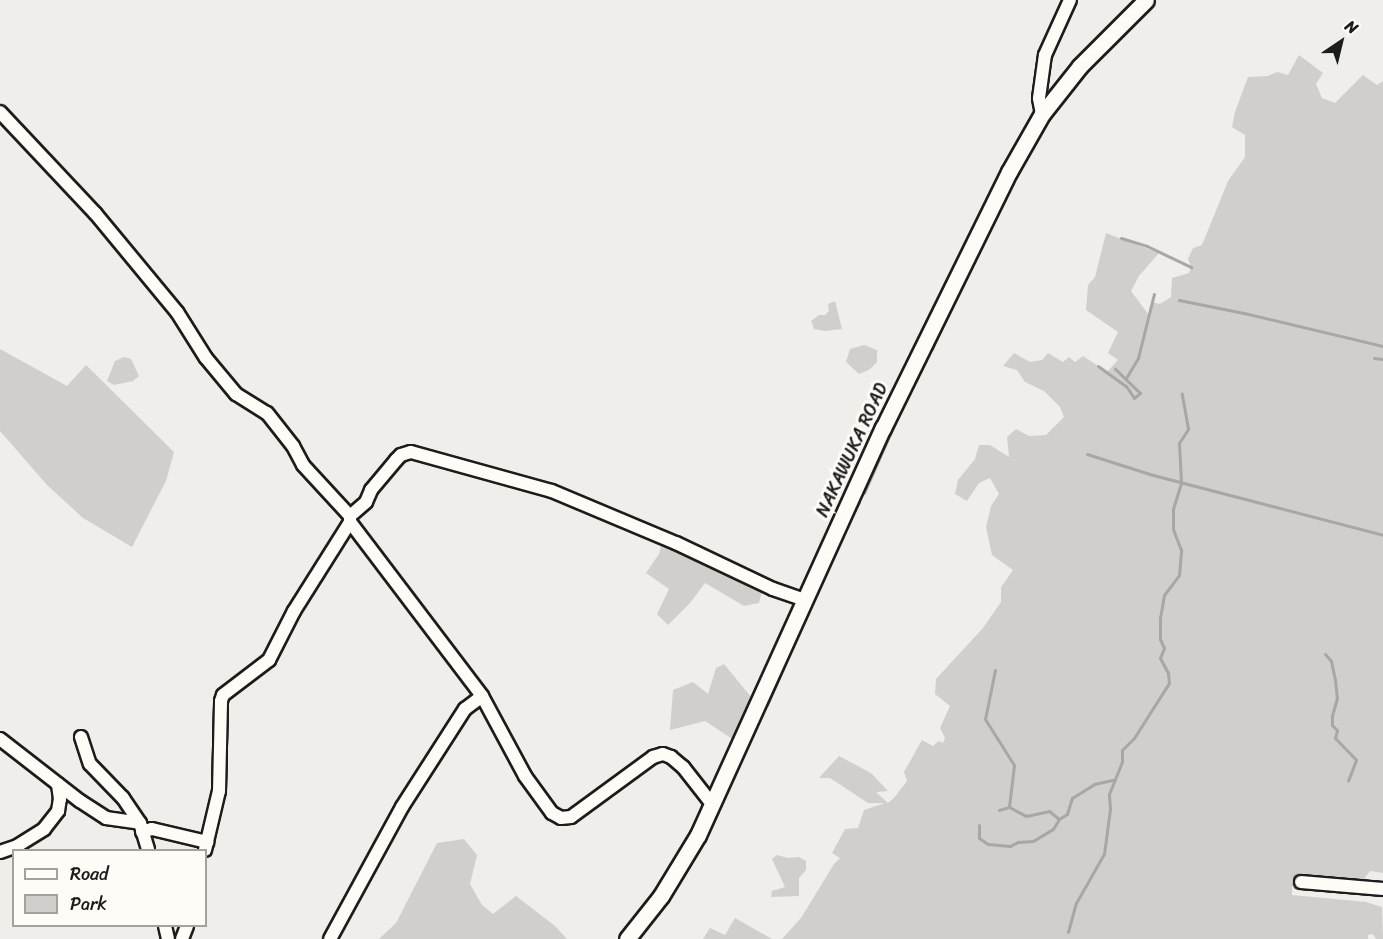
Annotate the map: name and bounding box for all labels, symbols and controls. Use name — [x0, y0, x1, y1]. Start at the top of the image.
north arrow — [1311, 12, 1371, 72]
text: N — [1339, 12, 1364, 42]
street label: NAKAWUKA ROAD — [812, 380, 892, 520]
legend — [12, 849, 207, 927]
text: Road — [70, 858, 109, 890]
text: Park — [70, 888, 107, 920]

